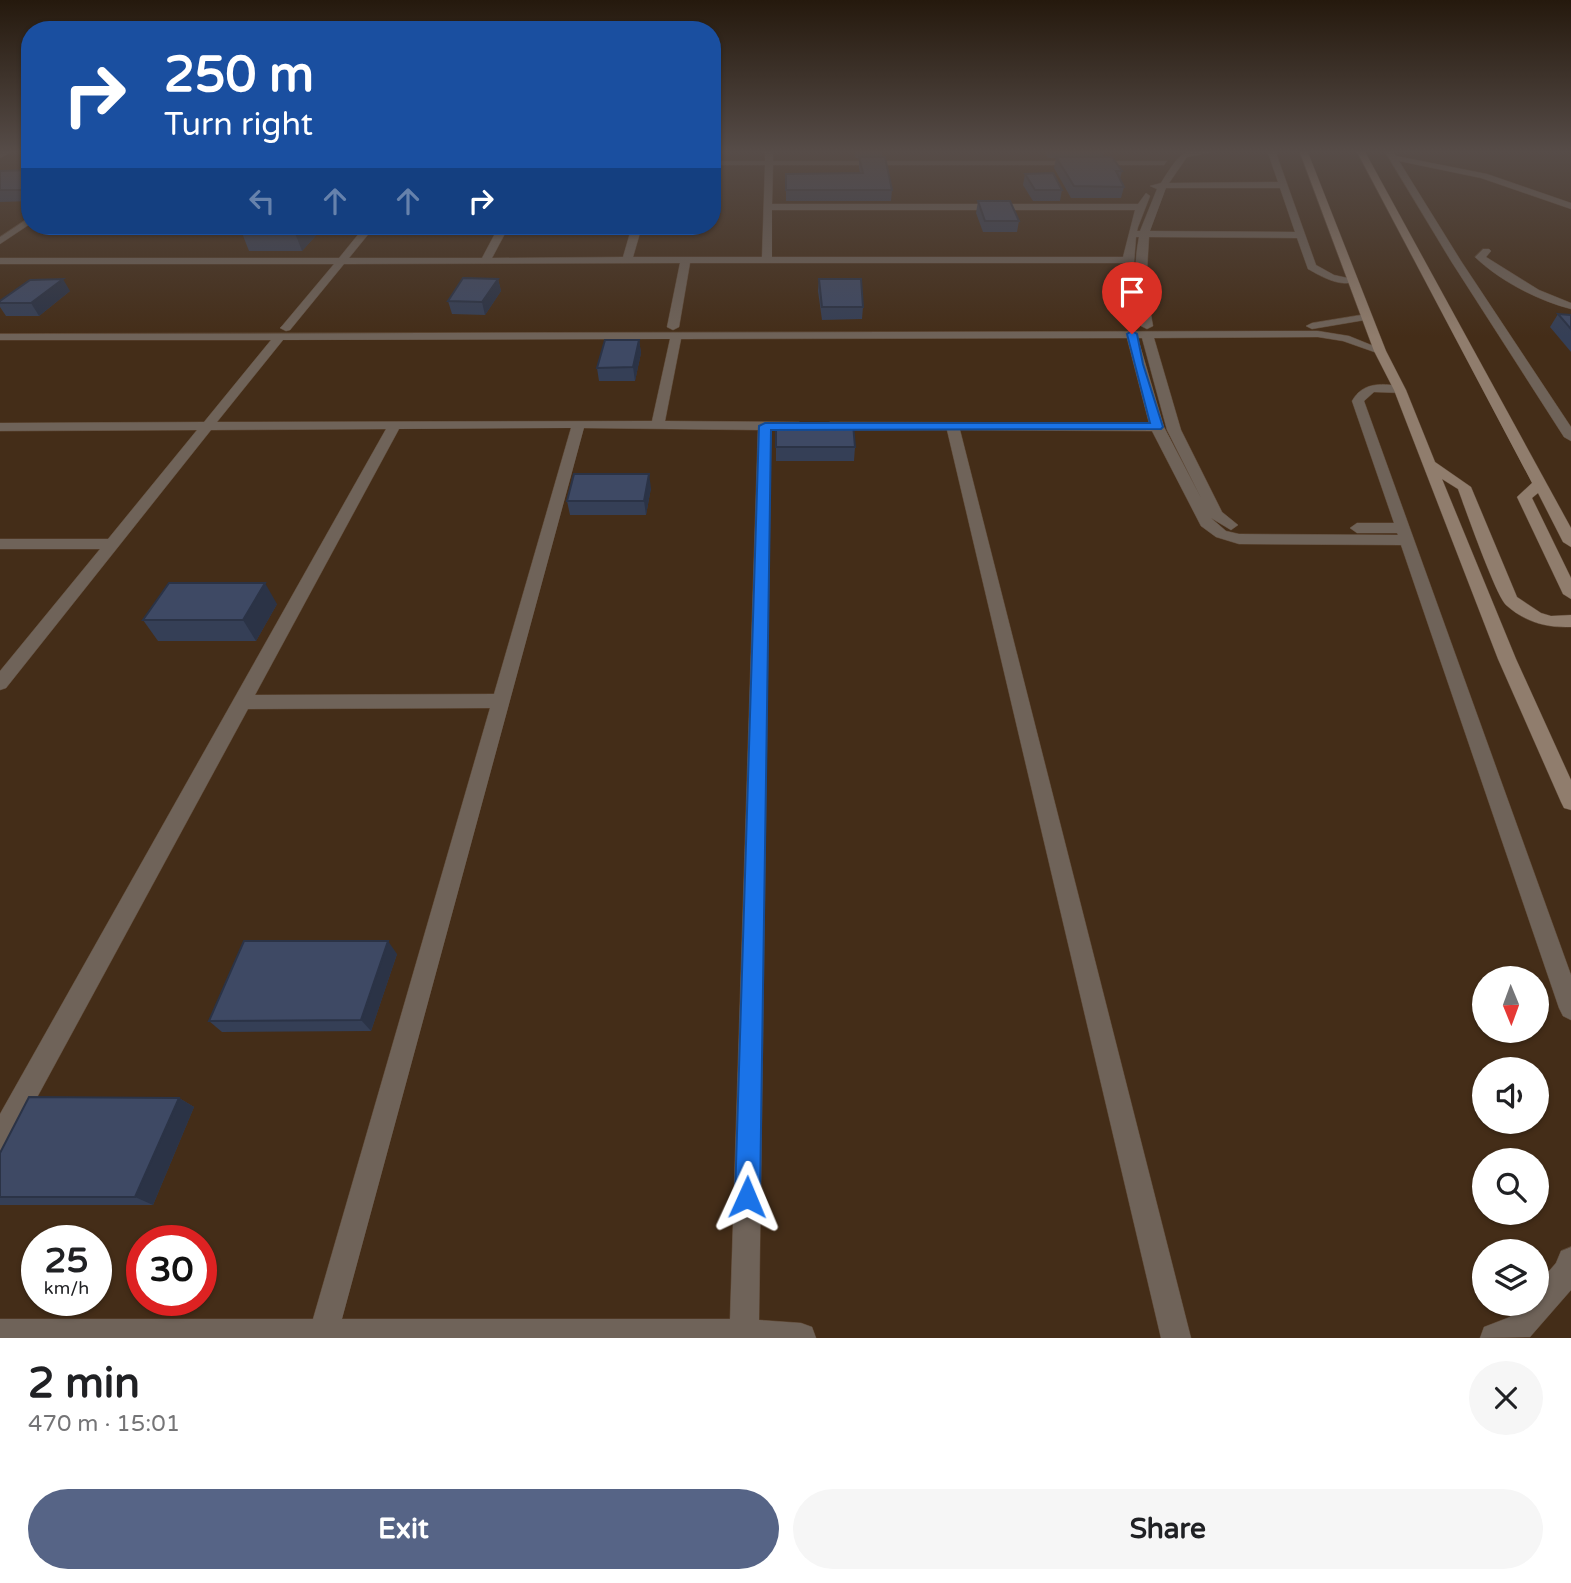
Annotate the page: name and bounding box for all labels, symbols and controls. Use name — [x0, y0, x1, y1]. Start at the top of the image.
text: 250 m — [164, 46, 314, 105]
icon: right — [49, 49, 140, 140]
text: Turn right — [164, 106, 313, 144]
icon: left — [243, 182, 281, 220]
icon: ahead — [316, 182, 354, 220]
icon: ahead — [389, 182, 427, 220]
icon: right — [462, 182, 500, 220]
pin — [1102, 262, 1162, 334]
icon: arrive — [1113, 273, 1151, 311]
north arrow — [1472, 966, 1549, 1043]
map controls — [1472, 966, 1549, 1316]
button: sound — [1472, 1057, 1549, 1134]
button: search — [1472, 1148, 1549, 1225]
position arrow — [710, 1160, 784, 1234]
speed limit sign: 30 — [126, 1225, 217, 1316]
button: layers — [1472, 1239, 1549, 1316]
text: 25 — [45, 1240, 88, 1282]
text: km/h — [44, 1277, 89, 1299]
text: 2 min — [28, 1358, 140, 1409]
button: close — [1469, 1361, 1543, 1435]
text: 470 m · 15:01 — [28, 1410, 180, 1438]
button: Exit — [28, 1489, 779, 1569]
button: Share — [793, 1489, 1543, 1569]

